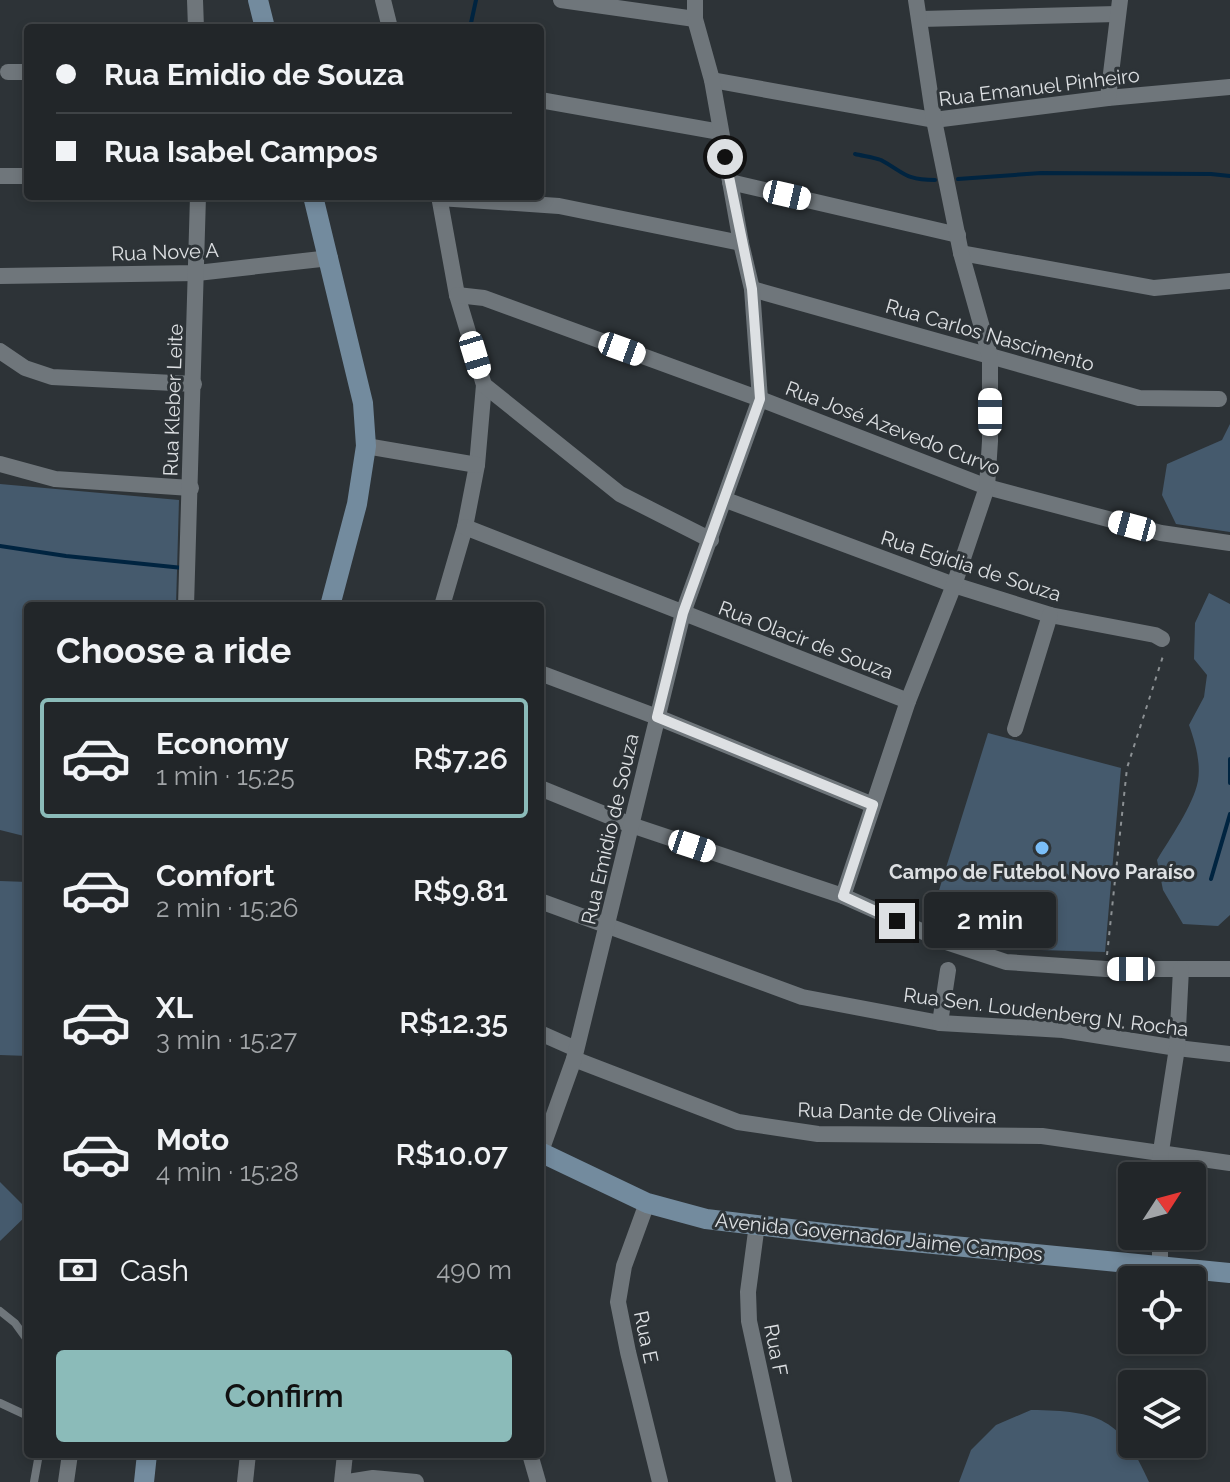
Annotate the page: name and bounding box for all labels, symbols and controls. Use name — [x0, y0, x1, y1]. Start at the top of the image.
text: Rua Emidio de Souza — [104, 57, 404, 92]
street label: Rua Emanuel Pinheiro — [937, 63, 1141, 111]
text: Rua Isabel Campos — [104, 134, 378, 169]
route start — [707, 139, 743, 175]
car — [761, 178, 813, 212]
street label: Rua Nove A — [111, 238, 220, 266]
street label: Rua Carlos Nascimento — [883, 294, 1097, 376]
street label: Rua Kleber Leite — [158, 323, 188, 477]
car — [457, 329, 493, 381]
car — [595, 330, 649, 368]
street label: Rua José Azevedo Curvo — [782, 376, 1004, 480]
car — [978, 388, 1002, 436]
car — [1106, 508, 1158, 544]
street label: Rua Egidia de Souza — [878, 526, 1064, 606]
street label: Rua Olacir de Souza — [715, 596, 897, 684]
text: Choose a ride — [56, 629, 291, 671]
icon: car — [60, 722, 132, 794]
text: Economy — [156, 726, 289, 761]
street label: Rua Emidio de Souza — [576, 731, 644, 927]
text: R$7.26 — [414, 741, 508, 776]
text: 1 min · 15:25 — [156, 761, 295, 791]
car — [665, 827, 719, 865]
marker: Campo de Futebol Novo Paraíso — [1033, 839, 1051, 857]
icon: car — [60, 854, 132, 926]
text: Comfort — [156, 858, 275, 893]
place label: Campo de Futebol Novo Paraíso — [889, 860, 1195, 884]
text: R$9.81 — [413, 873, 508, 908]
text: 2 min · 15:26 — [156, 893, 298, 923]
callout: 2 min — [925, 893, 1057, 949]
route end — [879, 903, 915, 939]
text: 2 min — [957, 905, 1023, 935]
car — [1107, 957, 1155, 981]
street label: Rua Sen. Loudenberg N. Rocha — [902, 983, 1190, 1041]
icon: car — [60, 986, 132, 1058]
text: XL — [156, 990, 193, 1025]
text: R$12.35 — [399, 1005, 508, 1040]
text: 3 min · 15:27 — [156, 1025, 297, 1055]
street label: Rua Dante de Oliveira — [797, 1098, 997, 1128]
icon: car — [60, 1118, 132, 1190]
text: Moto — [156, 1122, 229, 1157]
text: R$10.07 — [396, 1137, 508, 1172]
text: 4 min · 15:28 — [156, 1157, 299, 1187]
north arrow — [1118, 1162, 1206, 1250]
map controls — [1118, 1162, 1206, 1458]
street label: Avenida Governador Jaime Campos — [714, 1208, 1044, 1266]
icon: cash — [56, 1248, 100, 1292]
text: Cash — [120, 1253, 189, 1288]
text: 490 m — [436, 1255, 512, 1285]
button: locate — [1118, 1266, 1206, 1354]
street label: Rua E — [629, 1309, 663, 1365]
street label: Rua F — [759, 1322, 793, 1378]
button: Confirm — [56, 1350, 512, 1442]
button: layers — [1118, 1370, 1206, 1458]

